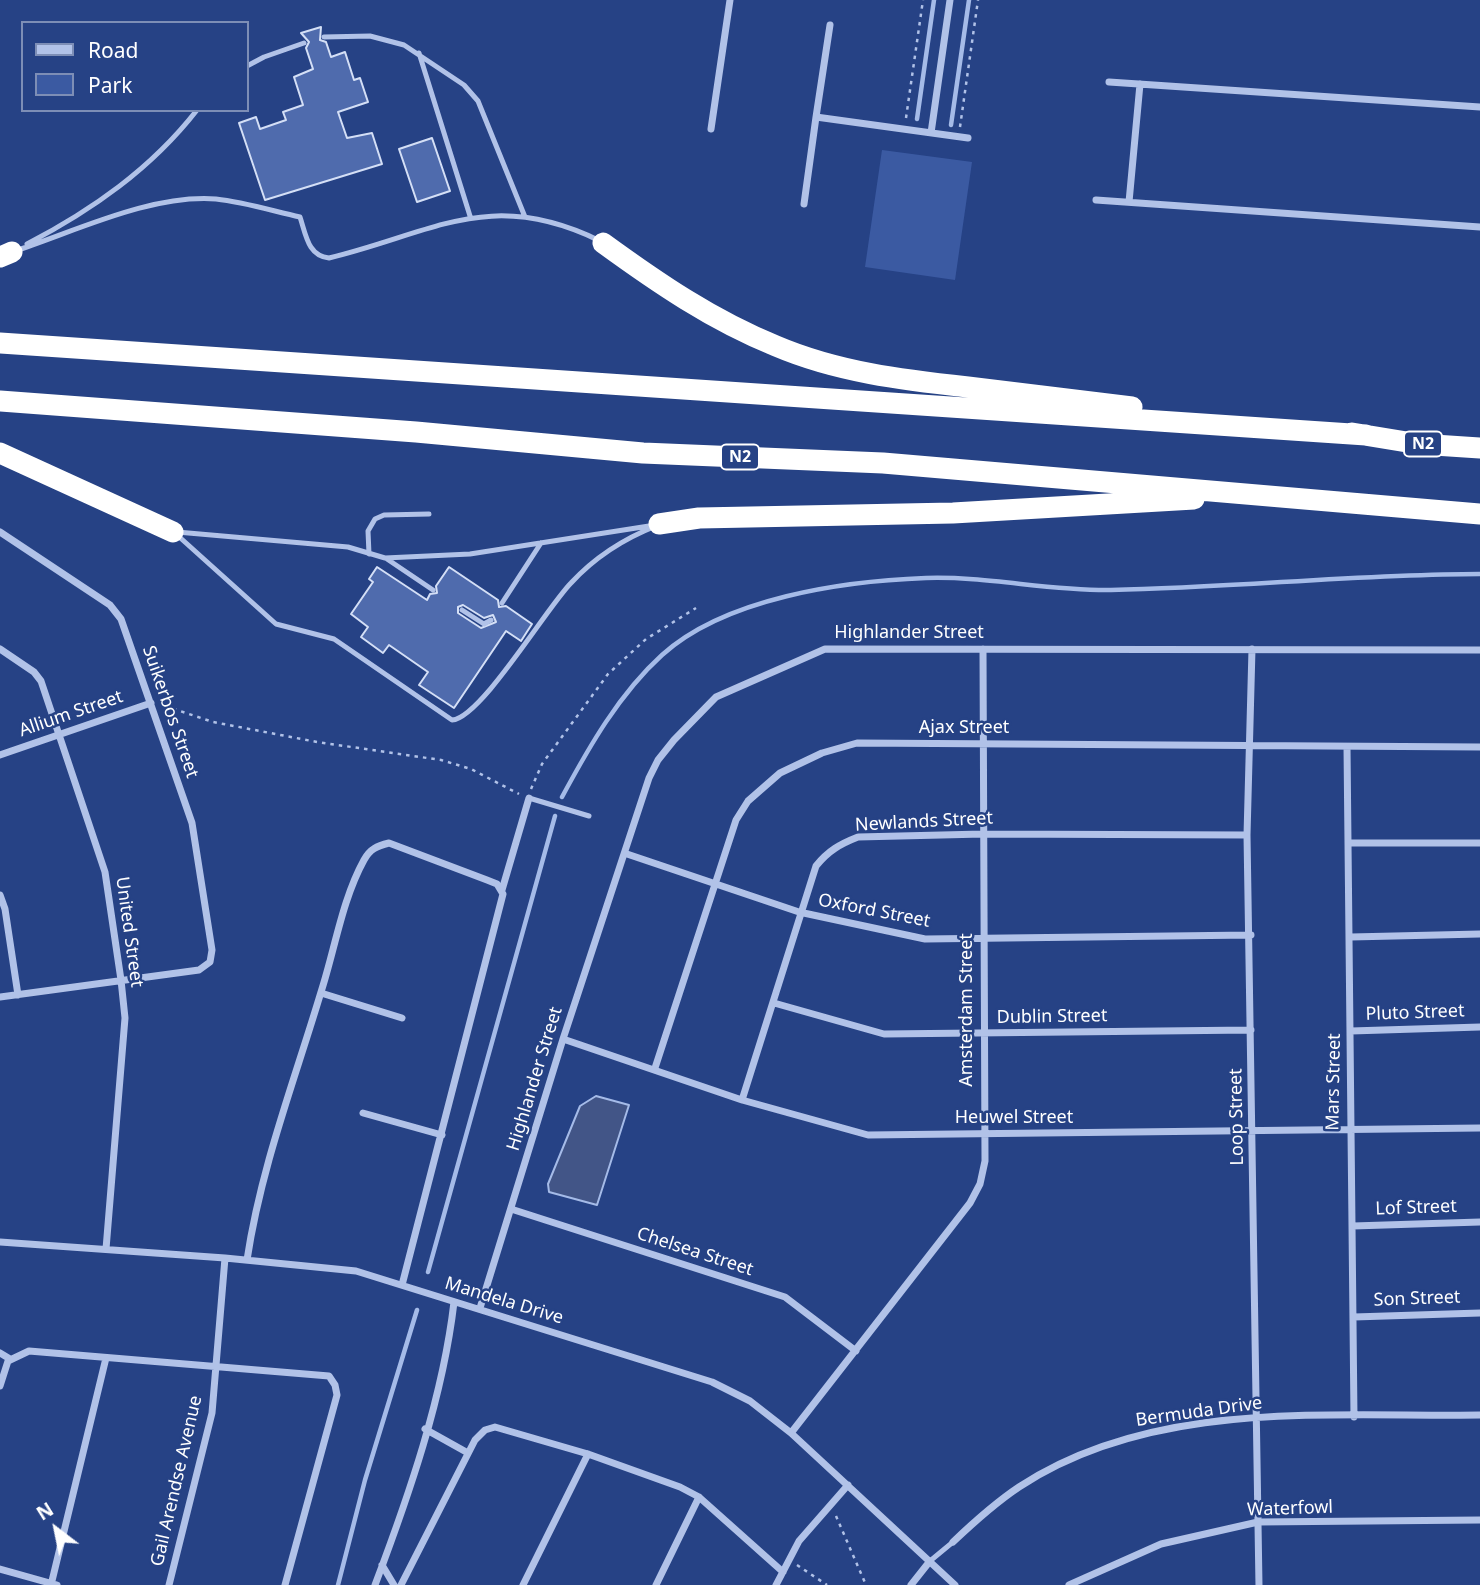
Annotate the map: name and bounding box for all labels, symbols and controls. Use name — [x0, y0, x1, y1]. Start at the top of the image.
legend — [21, 21, 248, 112]
text: Road — [88, 36, 138, 64]
text: Park — [88, 71, 132, 99]
road number: N2 — [1404, 432, 1442, 457]
road number: N2 — [721, 445, 759, 470]
street label: Highlander Street — [834, 622, 984, 644]
street label: Suikerbos Street — [137, 643, 203, 781]
street label: Allium Street — [16, 686, 126, 742]
street label: Ajax Street — [919, 717, 1009, 739]
street label: Newlands Street — [854, 808, 994, 836]
street label: United Street — [111, 875, 147, 989]
street label: Oxford Street — [816, 890, 932, 932]
street label: Amsterdam Street — [956, 933, 978, 1087]
street label: Pluto Street — [1365, 1000, 1465, 1026]
street label: Highlander Street — [503, 1004, 567, 1154]
street label: Dublin Street — [996, 1005, 1108, 1029]
street label: Mars Street — [1322, 1033, 1346, 1131]
street label: Loop Street — [1225, 1068, 1249, 1166]
street label: Heuwel Street — [955, 1107, 1073, 1129]
street label: Lof Street — [1375, 1196, 1457, 1220]
street label: Chelsea Street — [634, 1223, 756, 1281]
street label: Mandela Drive — [442, 1273, 566, 1329]
street label: Son Street — [1373, 1287, 1461, 1311]
street label: Bermuda Drive — [1134, 1392, 1264, 1432]
street label: Gail Arendse Avenue — [147, 1393, 207, 1569]
north arrow — [21, 1494, 91, 1564]
text: N — [31, 1496, 58, 1526]
street label: Waterfowl — [1247, 1497, 1333, 1521]

